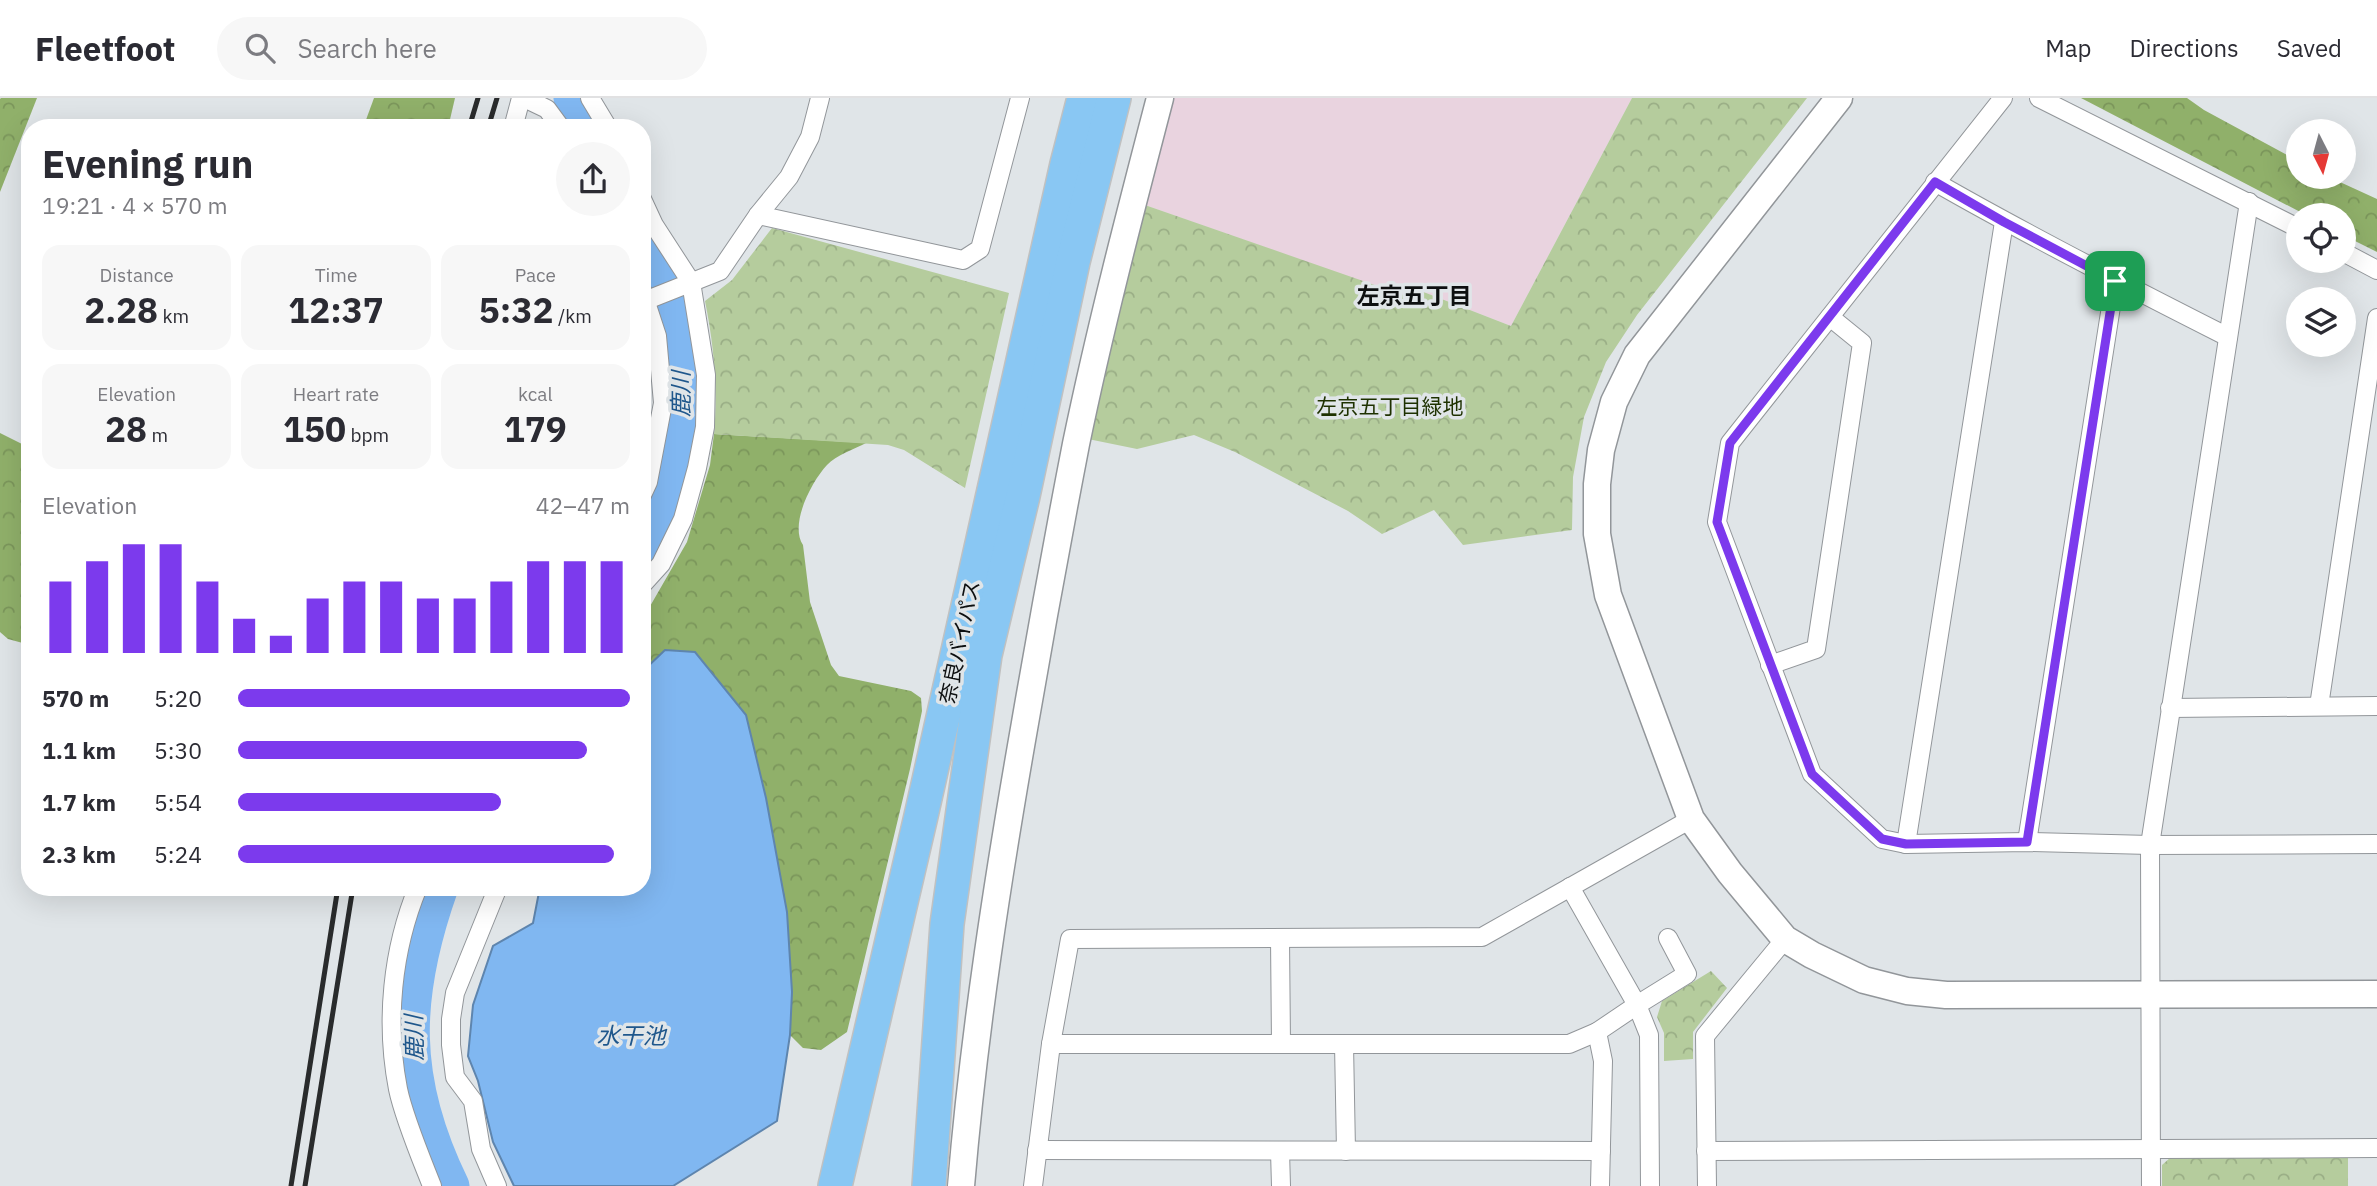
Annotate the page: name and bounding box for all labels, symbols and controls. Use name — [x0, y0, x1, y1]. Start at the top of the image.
search box — [217, 17, 707, 80]
text: Fleetfoot — [35, 27, 175, 70]
icon: search — [241, 29, 279, 67]
text: Search here — [297, 31, 437, 65]
text: Map — [2045, 32, 2091, 64]
text: Directions — [2129, 32, 2239, 64]
text: Saved — [2277, 32, 2342, 64]
north arrow — [2286, 119, 2356, 189]
map controls — [2286, 119, 2356, 357]
text: Evening run — [42, 139, 253, 188]
button: share — [556, 142, 630, 216]
text: 19:21 · 4 × 570 m — [42, 190, 228, 220]
button: locate — [2286, 203, 2356, 273]
pin — [2085, 251, 2145, 311]
icon: arrive — [2096, 262, 2134, 300]
text: Distance — [100, 263, 174, 287]
text: Time — [315, 263, 357, 287]
text: Pace — [515, 263, 556, 287]
district label: 左京五丁目 — [1357, 280, 1472, 310]
text: 2.28 — [84, 287, 158, 333]
text: 12:37 — [288, 287, 384, 333]
text: 5:32 — [479, 287, 553, 333]
button: layers — [2286, 287, 2356, 357]
text: km — [158, 304, 189, 328]
text: /km — [553, 304, 592, 328]
water label: 鹿川 — [665, 368, 695, 417]
text: Elevation — [97, 382, 176, 406]
text: Heart rate — [293, 382, 379, 406]
text: kcal — [518, 382, 553, 406]
park label: 左京五丁目緑地 — [1317, 392, 1464, 420]
text: 28 — [105, 406, 147, 452]
text: 150 — [283, 406, 346, 452]
text: 179 — [504, 406, 567, 452]
text: m — [147, 423, 168, 447]
text: bpm — [346, 423, 389, 447]
text: Elevation — [42, 490, 137, 520]
text: 42–47 m — [536, 490, 630, 520]
street label: 奈良バイパス — [932, 577, 986, 706]
text: 570 m — [42, 683, 109, 713]
text: 5:20 — [154, 683, 202, 713]
text: 1.1 km — [42, 735, 116, 765]
text: 5:30 — [154, 735, 202, 765]
text: 1.7 km — [42, 787, 116, 817]
text: 5:54 — [154, 787, 202, 817]
text: 2.3 km — [42, 839, 116, 869]
text: 5:24 — [154, 839, 202, 869]
water label: 鹿川 — [398, 1012, 428, 1061]
water label: 水干池 — [597, 1020, 668, 1050]

